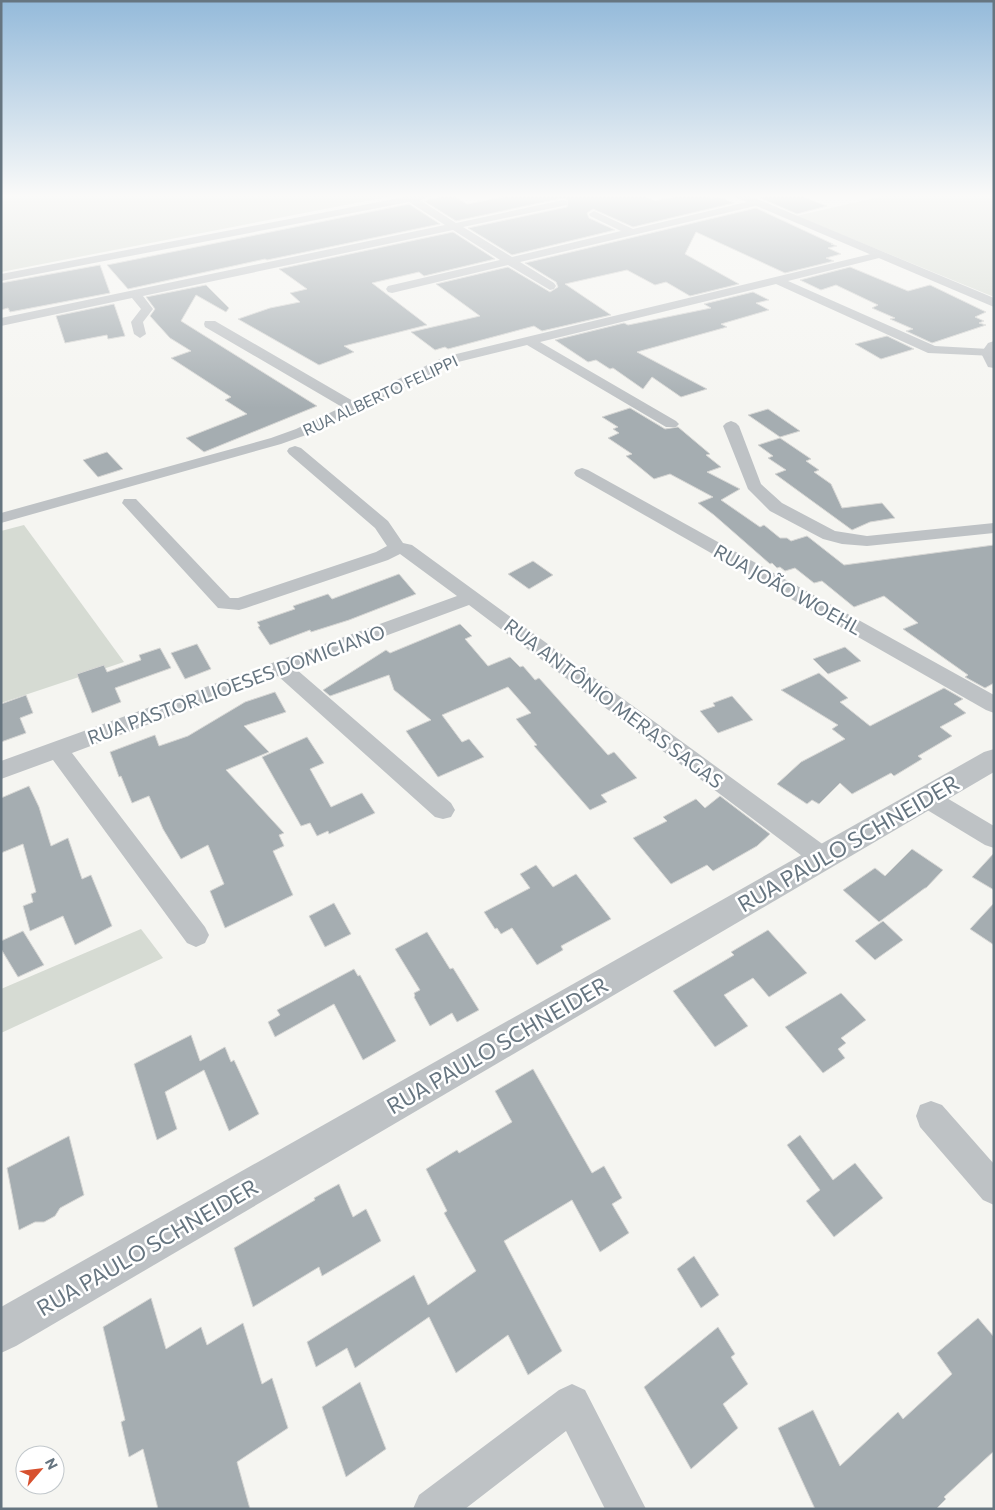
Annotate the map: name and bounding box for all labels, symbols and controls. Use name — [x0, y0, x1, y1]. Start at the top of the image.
street label: RUA ALBERTO FELIPPI — [299, 351, 461, 439]
street label: RUA JOÃO WOEHL — [710, 539, 866, 639]
street label: RUA ANTÔNIO MERAS SAGAS — [500, 612, 728, 793]
street label: RUA PASTOR LIOESES DOMICIANO — [84, 619, 388, 749]
street label: RUA PAULO SCHNEIDER — [733, 768, 964, 917]
street label: RUA PAULO SCHNEIDER — [382, 970, 613, 1119]
street label: RUA PAULO SCHNEIDER — [32, 1172, 263, 1321]
north arrow — [15, 1445, 65, 1495]
text: N — [42, 1455, 62, 1472]

